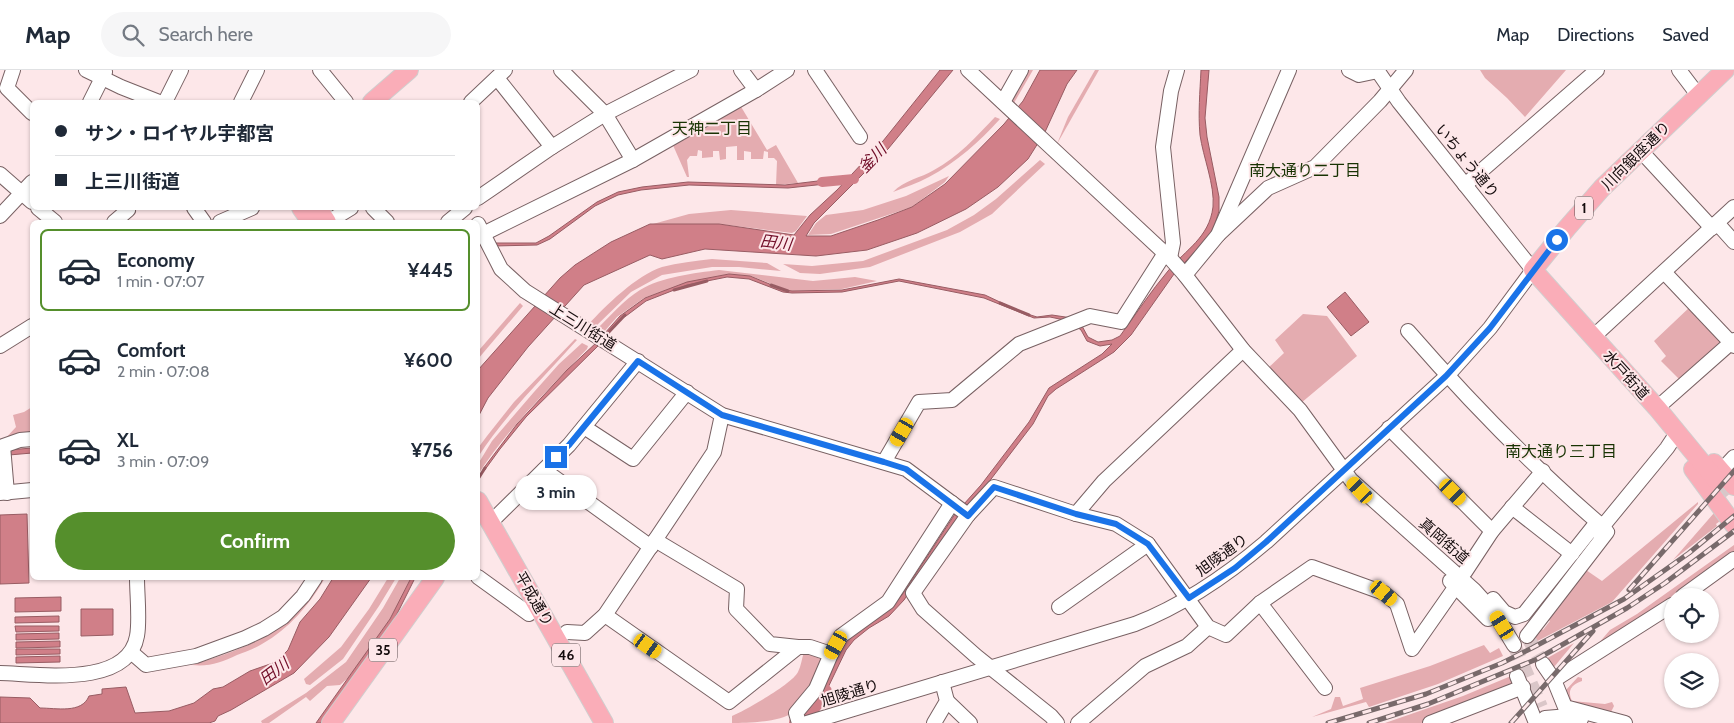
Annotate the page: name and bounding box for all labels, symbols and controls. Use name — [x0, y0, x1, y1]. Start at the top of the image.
search box — [101, 12, 451, 57]
text: Map — [25, 20, 71, 49]
icon: search — [119, 21, 147, 49]
text: Search here — [159, 23, 253, 46]
text: Map — [1496, 24, 1529, 46]
text: Directions — [1557, 24, 1634, 46]
text: Saved — [1662, 24, 1709, 46]
street label: 川向銀座通り — [1598, 118, 1674, 194]
district label: 天神二丁目 — [672, 119, 752, 138]
street label: いちょう通り — [1432, 120, 1502, 202]
text: サン・ロイヤル宇都宮 — [85, 122, 274, 145]
water label: 釜川 — [854, 139, 892, 176]
district label: 南大通り二丁目 — [1249, 161, 1361, 180]
text: 上三川街道 — [85, 170, 180, 193]
road number: 1 — [1575, 196, 1593, 220]
route start — [1546, 229, 1568, 251]
water label: 田川 — [759, 231, 795, 254]
icon: car — [57, 248, 102, 293]
text: Economy — [117, 249, 195, 272]
text: ¥445 — [408, 259, 453, 282]
text: 1 min · 07:07 — [117, 272, 205, 291]
street label: 上三川街道 — [546, 299, 620, 355]
icon: car — [57, 338, 102, 383]
text: Comfort — [117, 339, 186, 362]
street label: 水戸街道 — [1599, 347, 1653, 403]
text: ¥600 — [404, 349, 453, 372]
text: 2 min · 07:08 — [117, 362, 210, 381]
car — [888, 415, 915, 449]
icon: car — [57, 428, 102, 473]
text: XL — [117, 429, 138, 452]
text: ¥756 — [411, 439, 453, 462]
district label: 南大通り三丁目 — [1505, 442, 1617, 461]
route end — [545, 446, 567, 468]
text: 3 min · 07:09 — [117, 452, 209, 471]
callout: 3 min — [515, 474, 597, 510]
car — [1344, 474, 1375, 506]
car — [1437, 476, 1468, 508]
text: 3 min — [537, 483, 575, 502]
button: Confirm — [55, 512, 455, 570]
street label: 真岡街道 — [1415, 515, 1473, 567]
street label: 旭陵通り — [1192, 530, 1252, 580]
street label: 平成通り — [511, 569, 557, 629]
car — [1367, 578, 1400, 608]
map controls — [1664, 588, 1719, 708]
button: locate — [1664, 588, 1719, 643]
car — [1487, 608, 1516, 642]
car — [822, 628, 849, 662]
car — [631, 631, 664, 661]
road number: 35 — [369, 638, 397, 662]
road number: 46 — [552, 644, 580, 666]
water label: 田川 — [256, 653, 294, 689]
button: layers — [1664, 653, 1719, 708]
street label: 旭陵通り — [819, 676, 881, 710]

